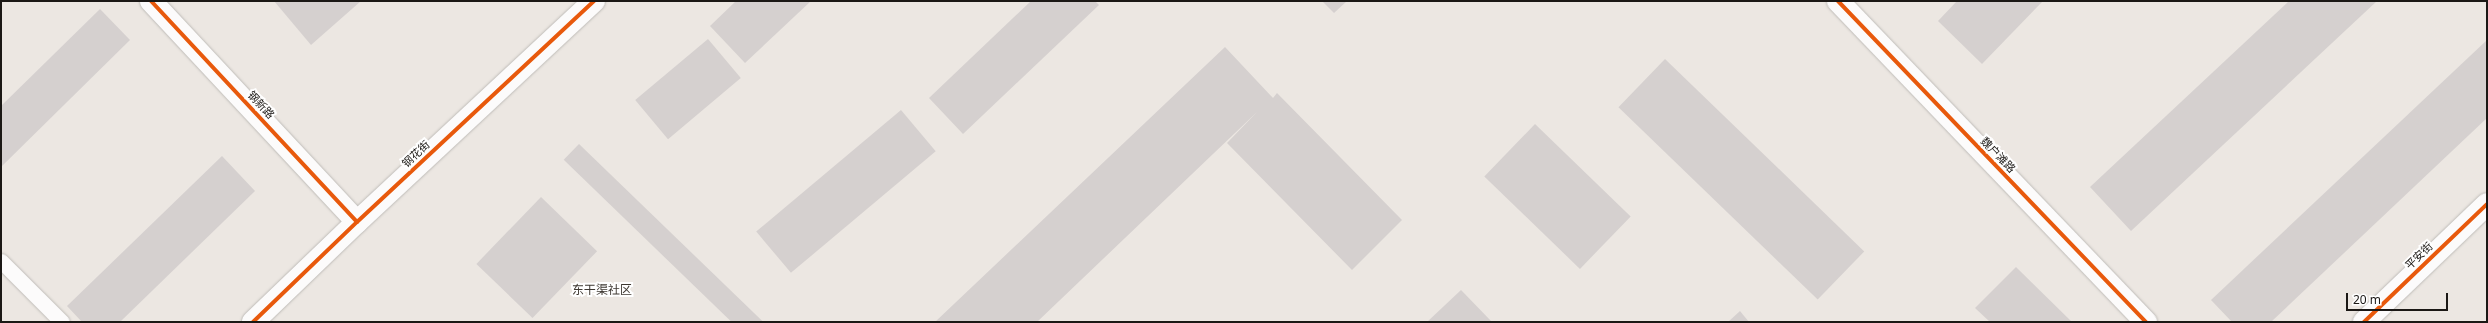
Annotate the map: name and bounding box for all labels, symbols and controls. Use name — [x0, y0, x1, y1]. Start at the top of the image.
street label: 钢新路 — [245, 88, 277, 122]
street label: 魏户滩路 — [1978, 135, 2018, 175]
street label: 钢花街 — [399, 138, 433, 170]
street label: 平安街 — [2403, 240, 2435, 272]
district label: 东干渠社区 — [572, 283, 632, 297]
scale bar — [2348, 285, 2450, 311]
text: 20 m — [2353, 291, 2381, 308]

